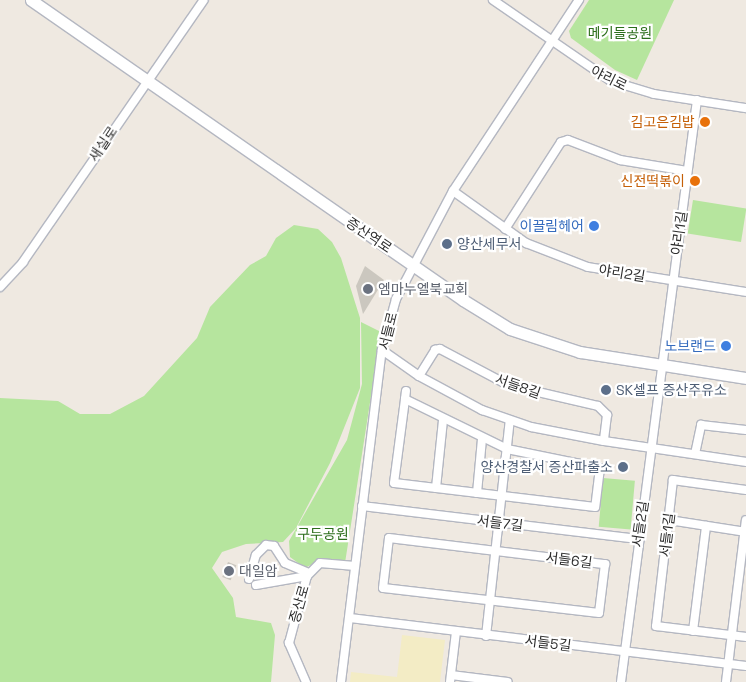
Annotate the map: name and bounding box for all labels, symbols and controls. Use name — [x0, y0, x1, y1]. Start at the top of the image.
park label: 메기들공원 — [588, 25, 652, 41]
street label: 야리로 — [588, 62, 630, 94]
place label: 김고은김밥 — [631, 114, 695, 130]
marker: 김고은김밥 — [699, 116, 711, 128]
street label: 새실로 — [85, 123, 121, 165]
place label: 신전떡볶이 — [621, 173, 685, 189]
marker: 신전떡볶이 — [689, 175, 701, 187]
street label: 야리1길 — [668, 210, 690, 256]
street label: 증산역로 — [343, 214, 395, 256]
place label: 이끌림헤어 — [520, 218, 584, 234]
marker: 이끌림헤어 — [588, 220, 600, 232]
place label: 양산세무서 — [457, 236, 521, 252]
marker: 양산세무서 — [441, 238, 453, 250]
street label: 야리2길 — [597, 261, 647, 285]
place label: 엠마누엘북교회 — [378, 281, 468, 297]
marker: 엠마누엘북교회 — [362, 283, 374, 295]
street label: 서들로 — [375, 310, 401, 352]
place label: 노브랜드 — [664, 338, 716, 354]
marker: 노브랜드 — [720, 340, 732, 352]
street label: 서들8길 — [493, 370, 543, 402]
place label: SK셀프 증산주유소 — [616, 382, 727, 398]
marker: SK셀프 증산주유소 — [600, 384, 612, 396]
place label: 양산경찰서 증산파출소 — [481, 459, 613, 475]
marker: 양산경찰서 증산파출소 — [617, 461, 629, 473]
street label: 서들2길 — [628, 500, 652, 548]
street label: 서들7길 — [476, 512, 524, 534]
street label: 서들1길 — [656, 512, 678, 558]
park label: 구두공원 — [297, 526, 349, 542]
street label: 서들6길 — [545, 549, 593, 571]
place label: 대일암 — [239, 563, 278, 579]
marker: 대일암 — [223, 565, 235, 577]
street label: 증산로 — [286, 583, 312, 625]
street label: 서들5길 — [524, 632, 572, 654]

